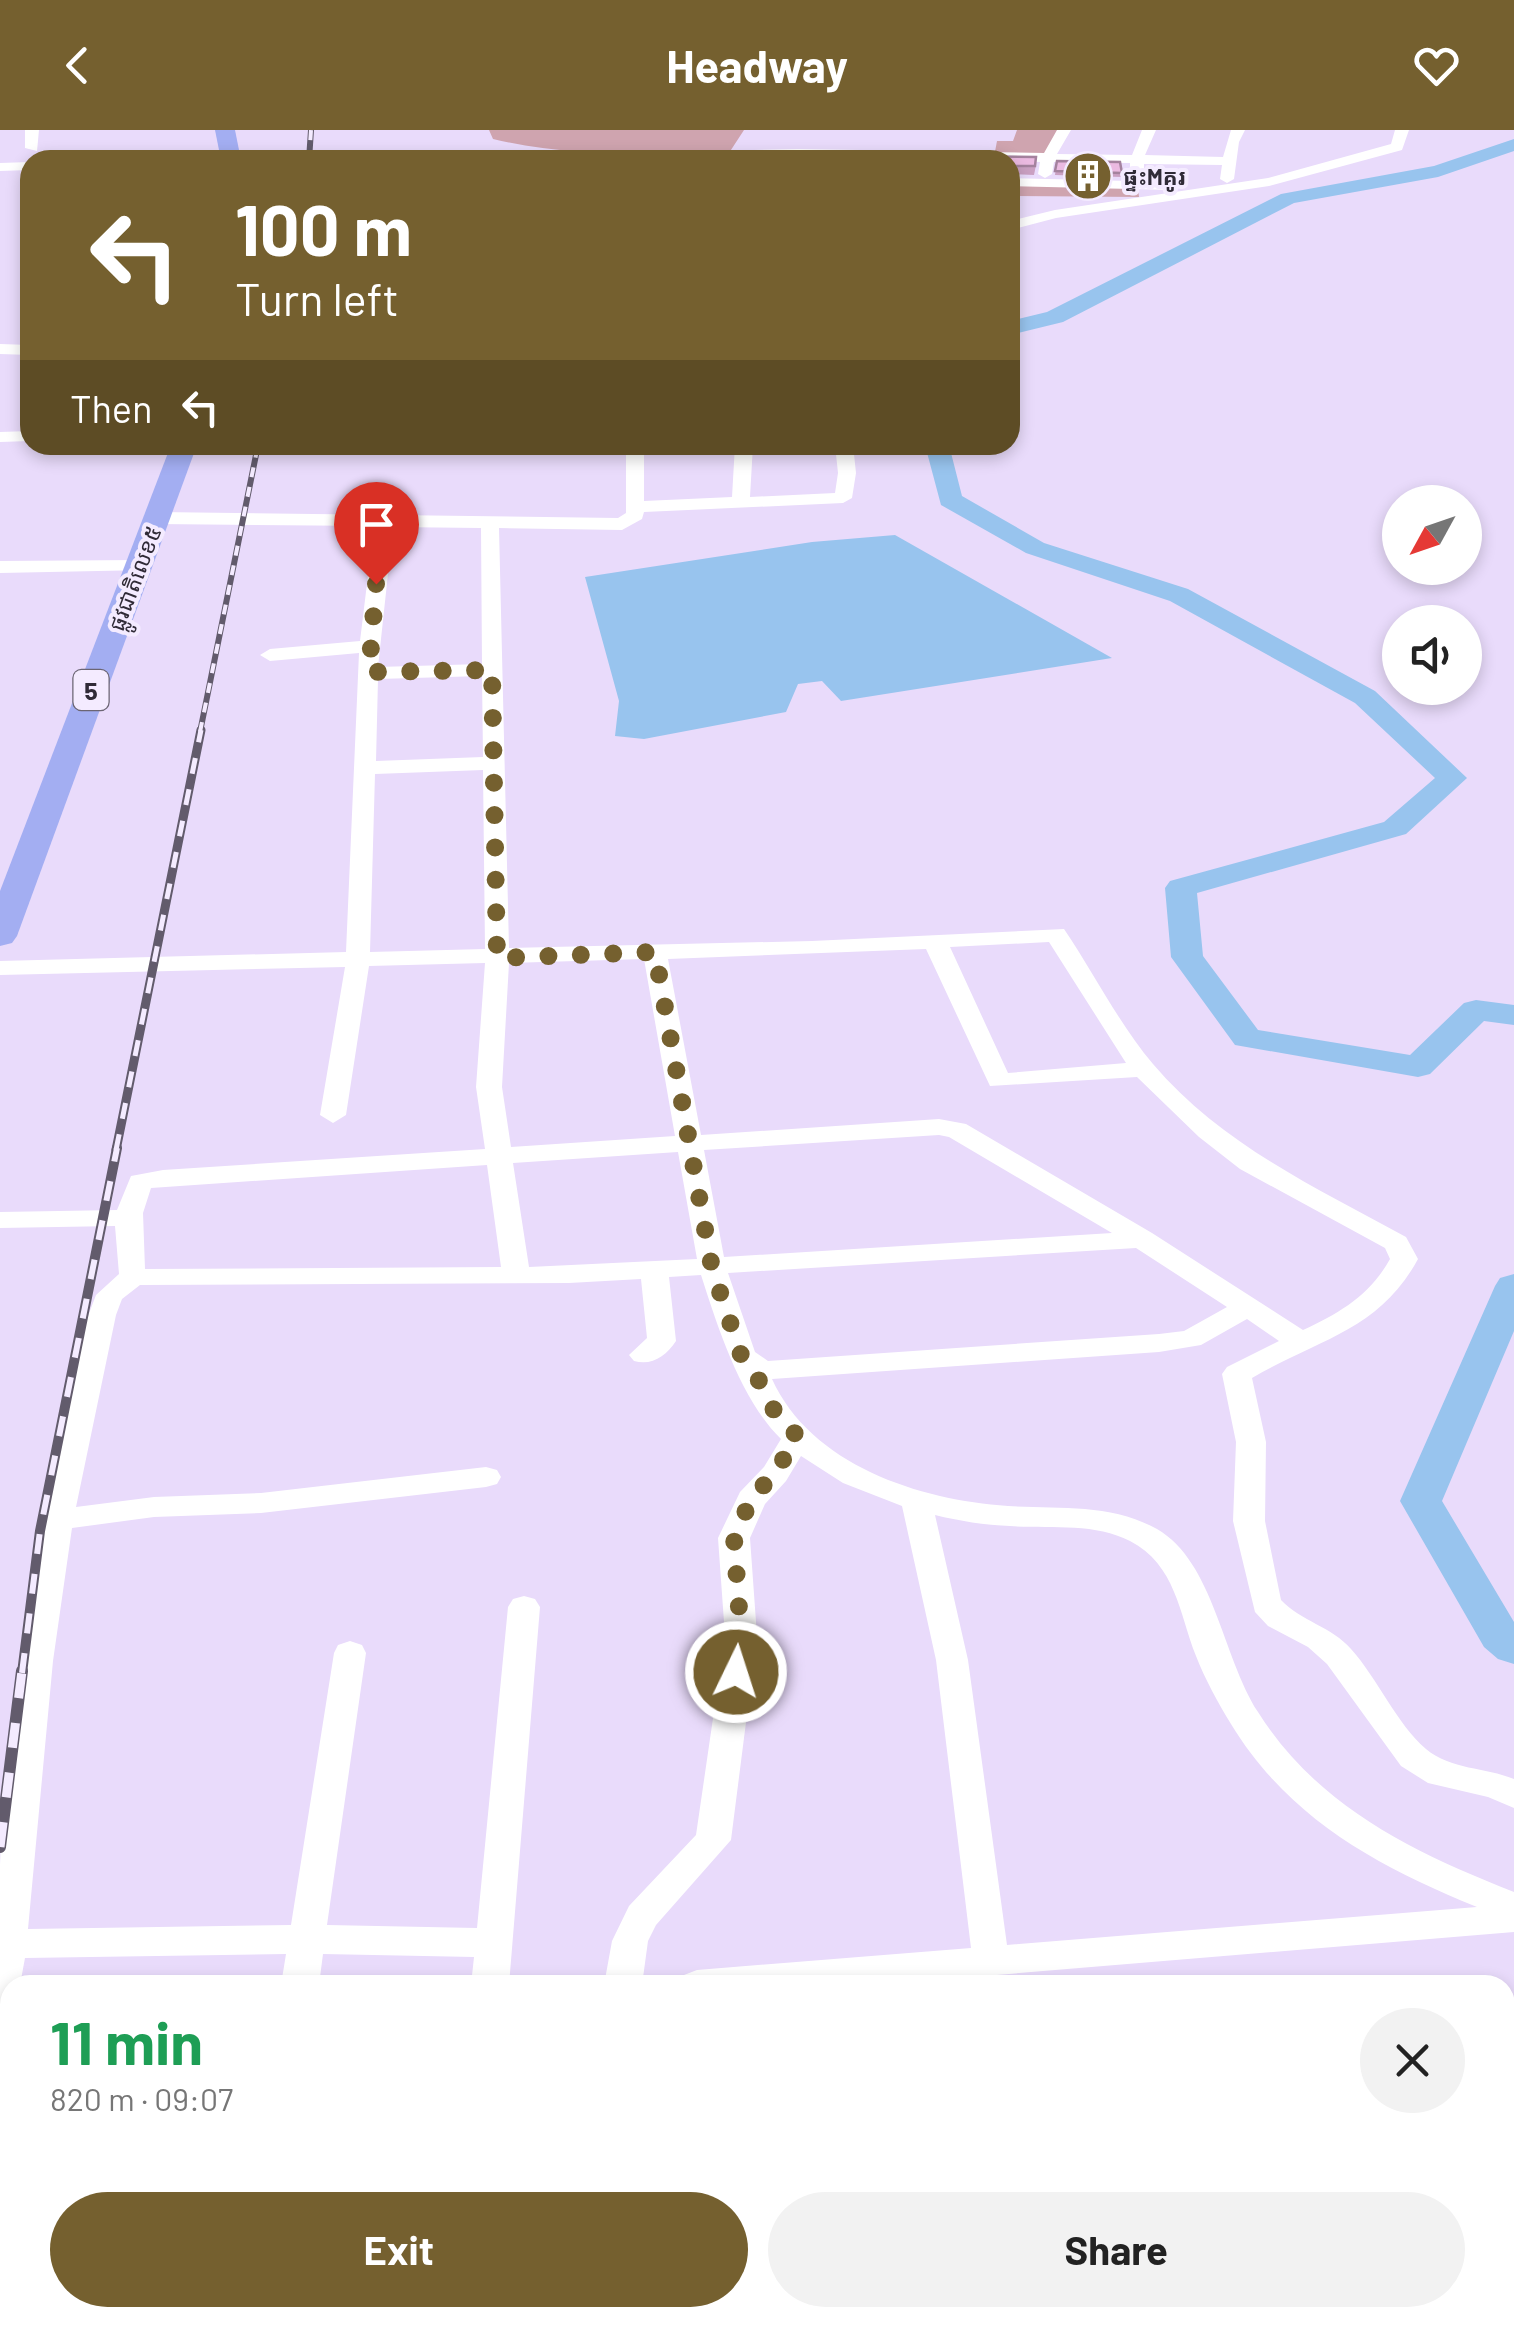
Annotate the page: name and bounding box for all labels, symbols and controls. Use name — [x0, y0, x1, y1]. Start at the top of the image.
icon: back — [50, 38, 105, 93]
text: Headway — [666, 38, 848, 92]
icon: heart — [1409, 38, 1464, 93]
building icon: ផ្ទះMគូរ — [1062, 150, 1114, 202]
place label: ផ្ទះMគូរ — [1123, 163, 1186, 192]
text: 100 m — [235, 186, 412, 270]
icon: left — [70, 190, 200, 320]
text: Turn left — [235, 271, 399, 325]
icon: left — [173, 380, 228, 435]
text: Then — [70, 385, 153, 431]
pin — [334, 482, 419, 585]
north arrow — [1382, 485, 1482, 585]
map controls — [1382, 485, 1482, 705]
icon: arrive — [349, 497, 404, 552]
street label: ផ្លូវជាតិលេខ៥ — [102, 522, 174, 637]
button: sound — [1382, 605, 1482, 705]
road number: 5 — [74, 670, 108, 710]
position arrow — [684, 1620, 788, 1724]
text: 11 min — [50, 2005, 203, 2077]
button: close — [1360, 2008, 1465, 2113]
text: 820 m · 09:07 — [50, 2079, 233, 2117]
button: Exit — [50, 2192, 748, 2307]
button: Share — [768, 2192, 1465, 2307]

